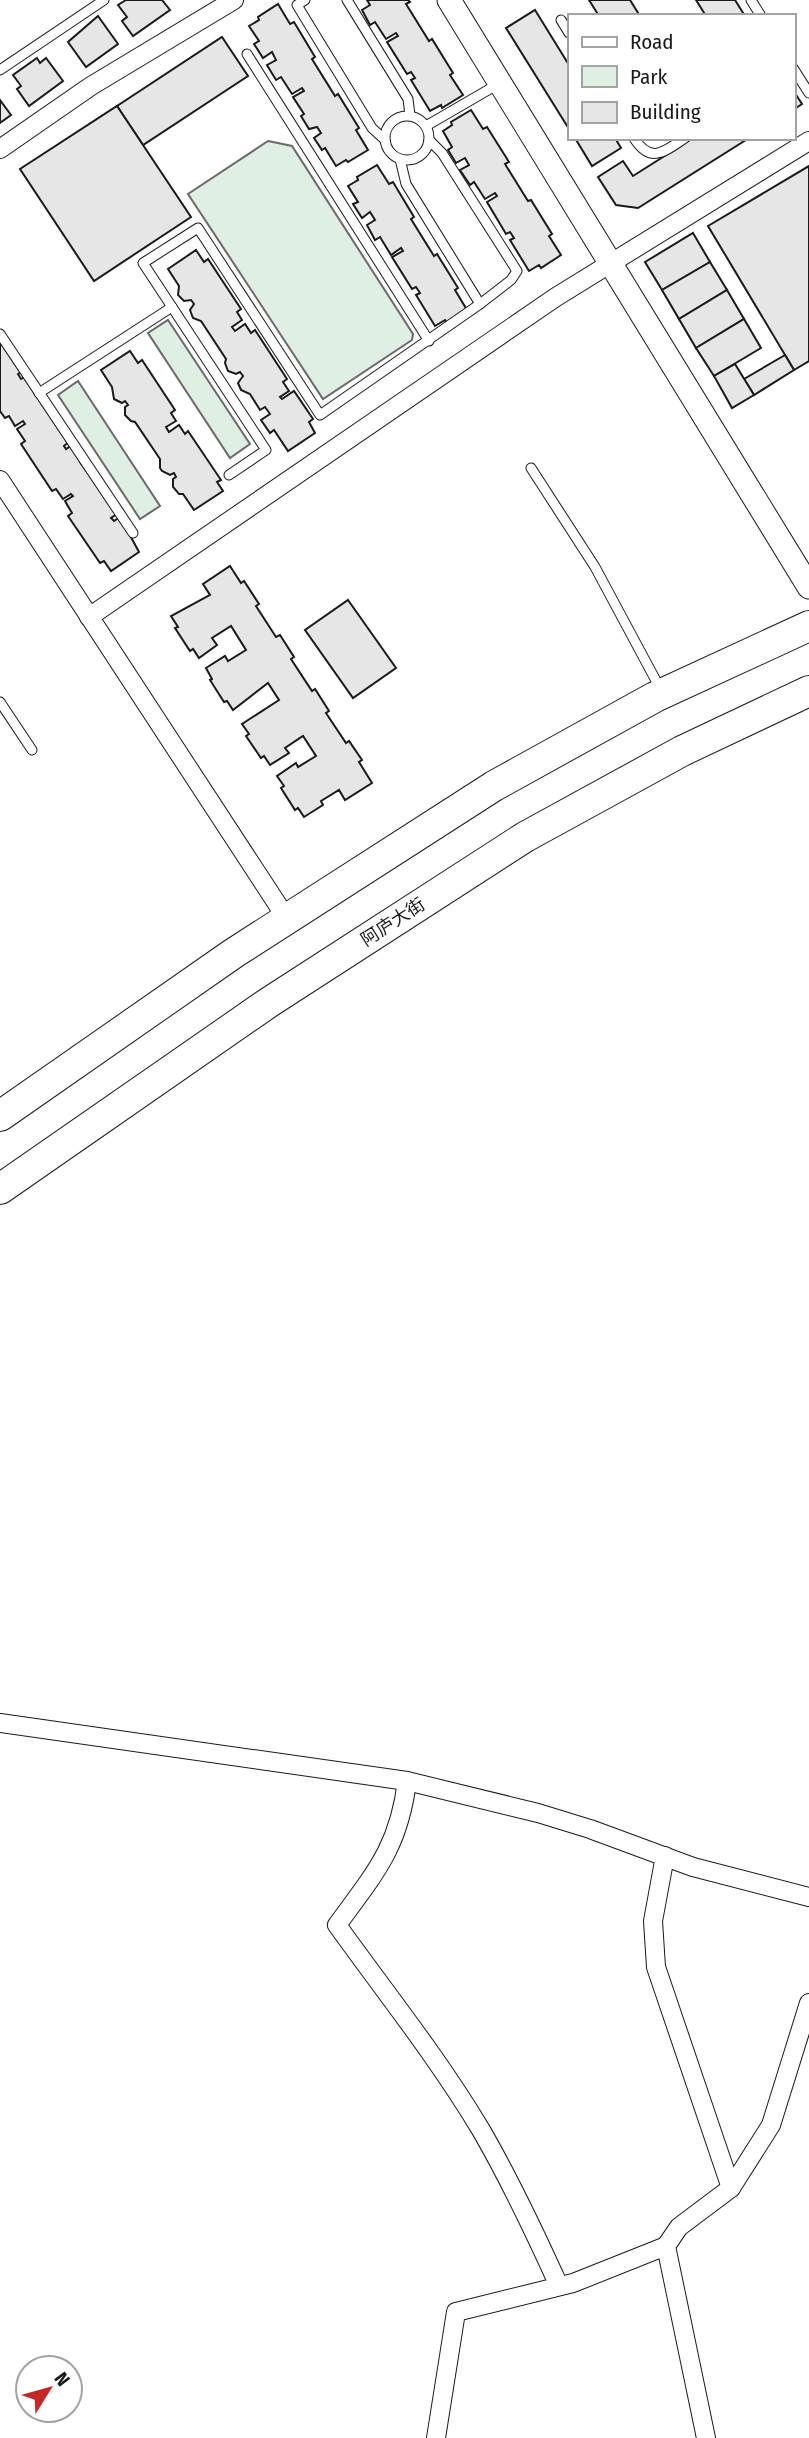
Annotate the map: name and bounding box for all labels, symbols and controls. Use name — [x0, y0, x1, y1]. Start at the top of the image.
legend — [568, 14, 795, 140]
text: Road — [630, 29, 674, 55]
text: Park — [630, 64, 668, 90]
text: Building — [630, 99, 701, 125]
street label: 阿庐大街 — [357, 893, 429, 951]
north arrow — [14, 2354, 84, 2424]
text: N — [50, 2368, 75, 2391]

